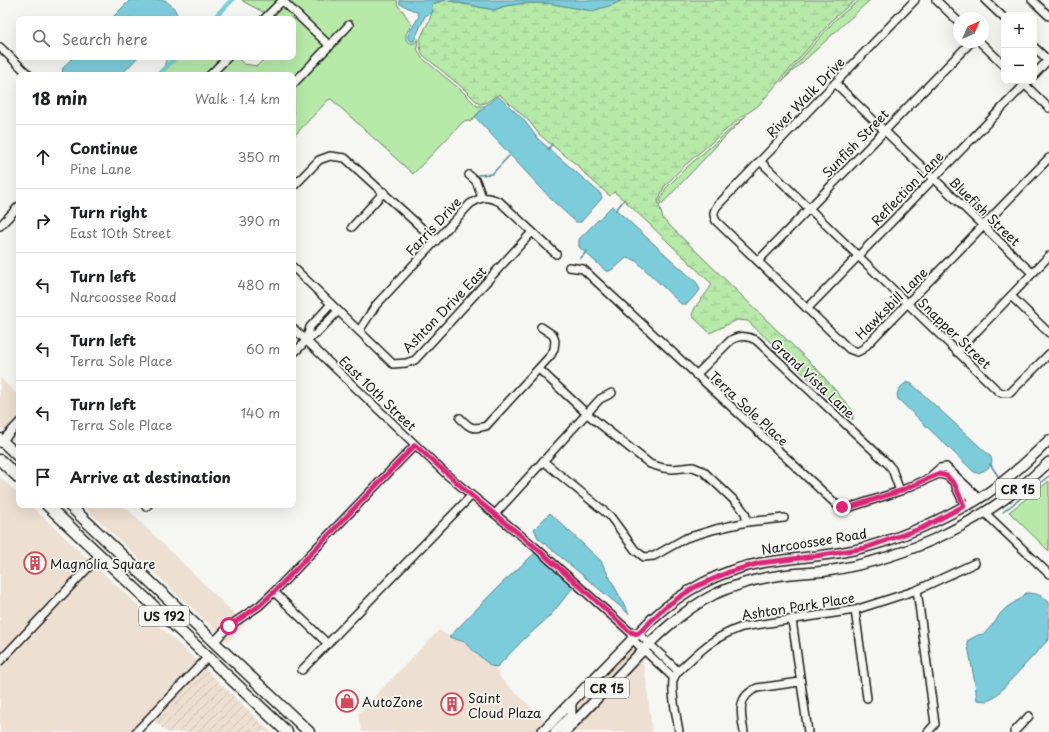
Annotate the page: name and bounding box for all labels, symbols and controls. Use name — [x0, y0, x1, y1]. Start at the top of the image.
north arrow — [953, 12, 989, 48]
map controls — [1001, 12, 1037, 84]
button: + — [1001, 12, 1037, 48]
search box — [16, 16, 296, 60]
icon: search — [30, 27, 52, 49]
text: Search here — [62, 27, 148, 50]
button: − — [1001, 48, 1037, 84]
street label: River Walk Drive — [762, 53, 848, 141]
text: 18 min — [32, 85, 88, 111]
text: Walk · 1.4 km — [195, 89, 280, 108]
street label: Sunfish Street — [817, 104, 893, 182]
text: Continue — [70, 136, 138, 159]
icon: ahead — [32, 146, 54, 168]
text: 350 m — [238, 147, 280, 166]
street label: Reflection Lane — [867, 147, 947, 229]
text: Pine Lane — [70, 159, 131, 178]
street label: Bluefish Street — [945, 172, 1025, 250]
street label: Farris Drive — [401, 192, 465, 260]
text: Turn right — [70, 200, 147, 223]
icon: right — [32, 210, 54, 232]
text: 390 m — [238, 211, 280, 230]
text: East 10th Street — [70, 223, 171, 242]
street label: Ashton Drive East — [398, 262, 490, 356]
street label: Hawksbill Lane — [851, 263, 931, 343]
text: Turn left — [70, 264, 136, 287]
icon: left — [32, 274, 54, 296]
text: 480 m — [238, 275, 280, 294]
text: Narcoossee Road — [70, 287, 177, 306]
street label: Snapper Street — [914, 293, 996, 373]
text: Turn left — [70, 328, 136, 351]
street label: Grand Vista Lane — [767, 334, 859, 422]
icon: left — [32, 338, 54, 360]
text: 60 m — [246, 339, 280, 358]
text: Terra Sole Place — [70, 351, 172, 370]
street label: East 10th Street — [335, 351, 421, 435]
street label: Terra Sole Place — [705, 366, 793, 450]
text: Turn left — [70, 392, 136, 415]
icon: left — [32, 402, 54, 424]
text: 140 m — [241, 403, 280, 422]
text: Terra Sole Place — [70, 415, 172, 434]
text: Arrive at destination — [70, 465, 231, 488]
icon: arrive — [32, 466, 54, 488]
road number: CR 15 — [996, 479, 1040, 499]
route end — [833, 498, 851, 516]
street label: Narcoossee Road — [760, 523, 868, 559]
building icon: Magnolia Square — [22, 550, 48, 576]
place label: Magnolia Square — [50, 554, 155, 573]
street label: Ashton Park Place — [740, 588, 856, 624]
road number: US 192 — [139, 606, 189, 626]
route start — [220, 617, 238, 635]
road number: CR 15 — [585, 678, 629, 698]
shop icon: AutoZone — [334, 688, 360, 714]
place label: Saint Cloud Plaza — [468, 688, 542, 722]
building icon: Saint Cloud Plaza — [439, 691, 465, 717]
place label: AutoZone — [362, 692, 423, 711]

